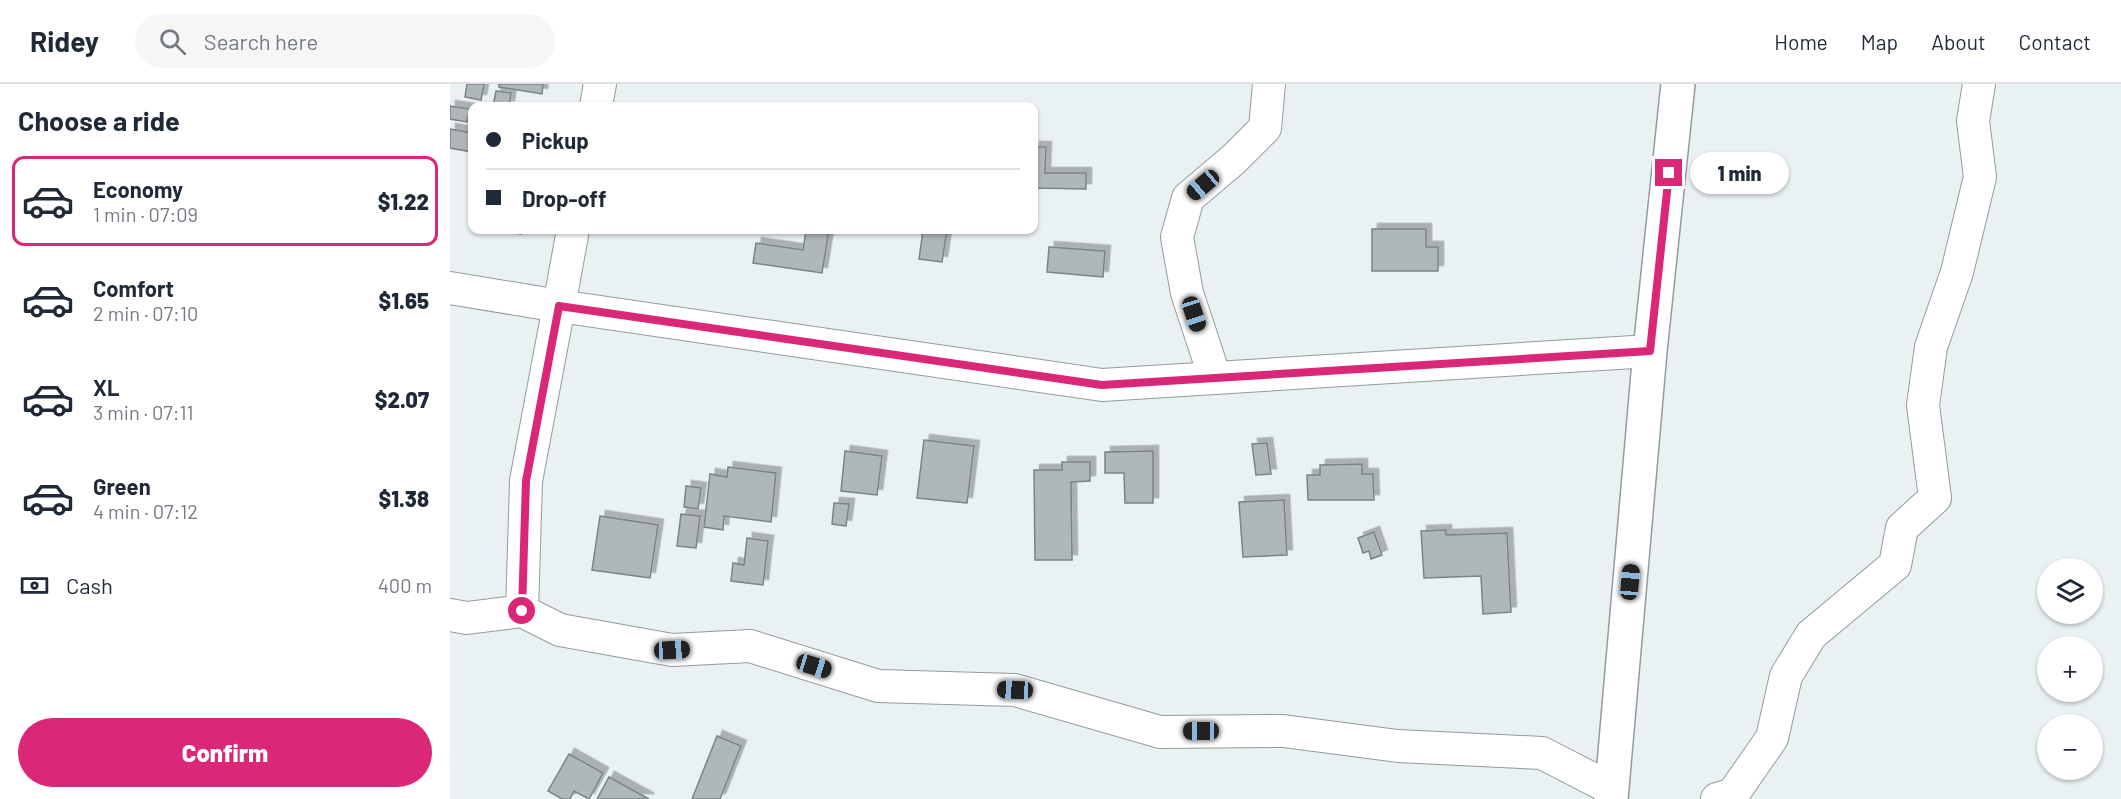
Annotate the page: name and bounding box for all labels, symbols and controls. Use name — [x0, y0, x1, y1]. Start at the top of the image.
search box — [135, 14, 555, 68]
text: Ridey — [30, 24, 99, 58]
icon: search — [156, 25, 189, 58]
text: Search here — [204, 28, 318, 54]
text: Home — [1774, 29, 1828, 54]
text: Map — [1861, 29, 1898, 54]
text: About — [1931, 29, 1986, 54]
text: Contact — [2019, 29, 2091, 54]
text: Choose a ride — [18, 104, 180, 136]
text: Pickup — [522, 127, 589, 153]
callout: 1 min — [1690, 152, 1789, 194]
route end — [1655, 159, 1682, 186]
text: 1 min — [1718, 161, 1761, 185]
car — [1183, 167, 1223, 203]
icon: car — [21, 174, 75, 228]
text: Economy — [93, 176, 183, 202]
text: Drop-off — [522, 185, 606, 211]
text: $1.22 — [378, 188, 429, 214]
text: 1 min · 07:09 — [93, 202, 198, 226]
icon: car — [21, 273, 75, 327]
text: Comfort — [93, 275, 174, 301]
text: $1.65 — [379, 287, 429, 313]
car — [1180, 294, 1208, 334]
text: 2 min · 07:10 — [93, 301, 198, 325]
icon: car — [21, 372, 75, 426]
text: XL — [93, 374, 119, 400]
text: $2.07 — [375, 386, 429, 412]
text: 3 min · 07:11 — [93, 400, 194, 424]
icon: car — [21, 471, 75, 525]
text: Green — [93, 473, 151, 499]
text: $1.38 — [379, 485, 429, 511]
text: 4 min · 07:12 — [93, 499, 198, 523]
map controls — [2037, 558, 2103, 780]
button: layers — [2037, 558, 2103, 624]
car — [1619, 563, 1641, 601]
icon: cash — [18, 569, 51, 602]
text: Cash — [66, 572, 113, 598]
text: 400 m — [378, 573, 432, 597]
route start — [508, 597, 535, 624]
button: + — [2037, 636, 2103, 702]
car — [654, 640, 690, 660]
car — [794, 652, 834, 680]
car — [997, 680, 1033, 700]
button: − — [2037, 714, 2103, 780]
button: Confirm — [18, 718, 432, 787]
car — [1183, 722, 1219, 740]

